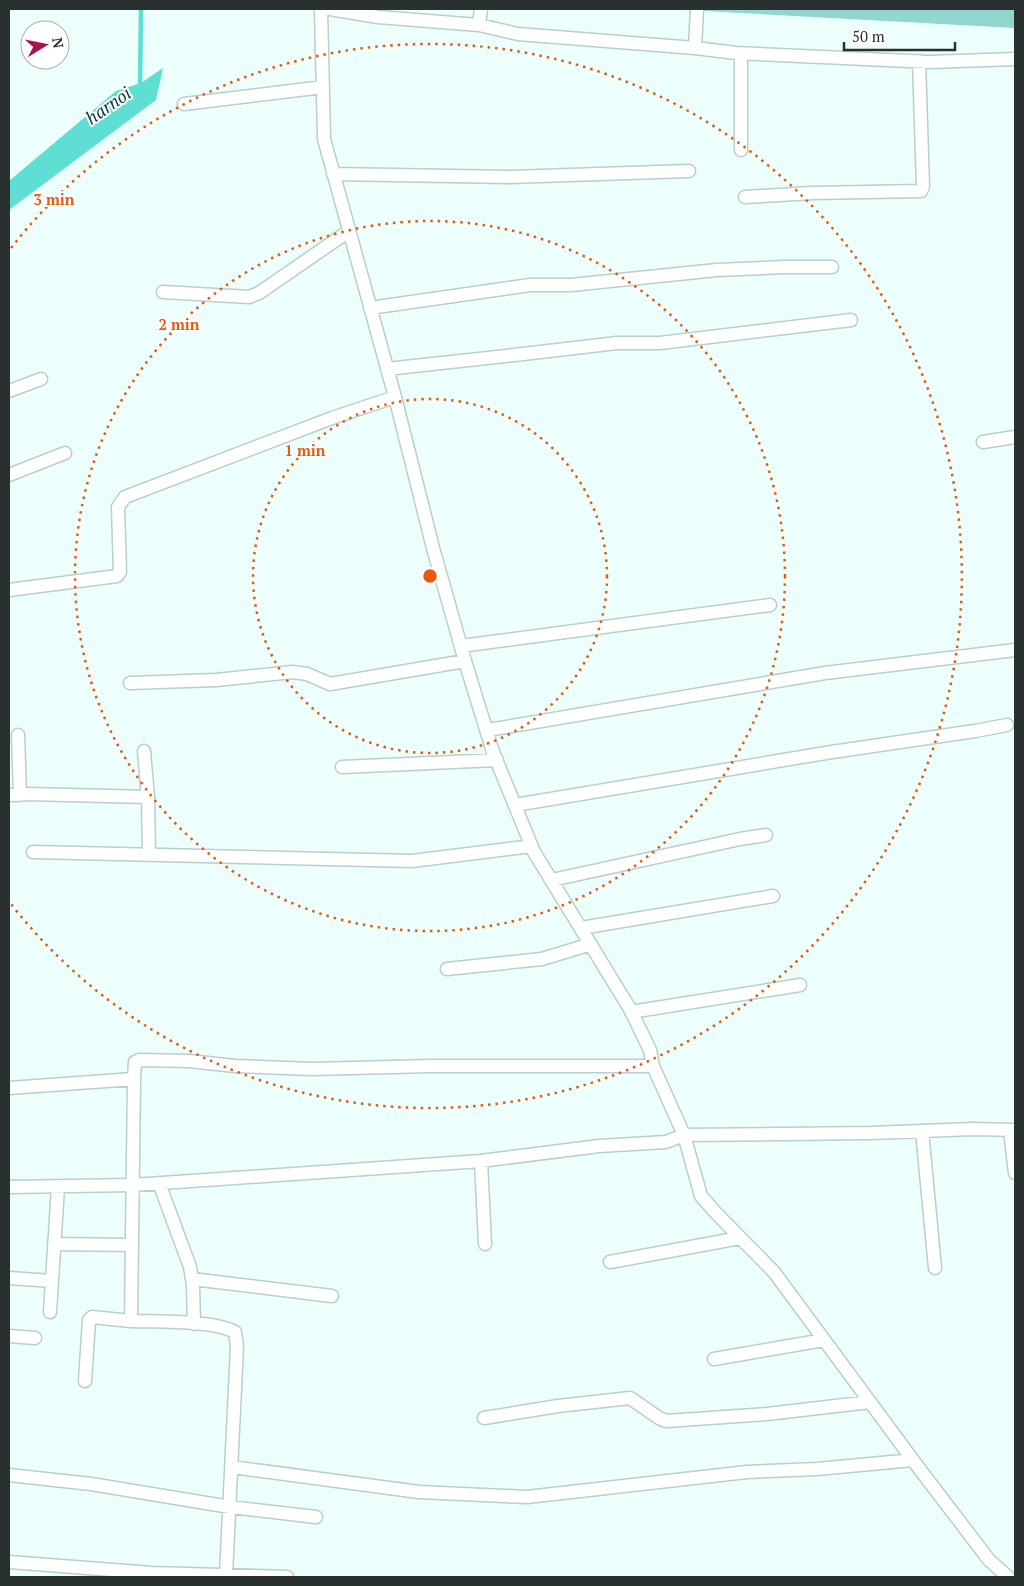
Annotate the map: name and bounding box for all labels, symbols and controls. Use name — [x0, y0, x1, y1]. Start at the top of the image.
north arrow — [20, 20, 70, 70]
scale bar — [844, 20, 955, 52]
text: 50 m — [852, 26, 885, 46]
text: N — [48, 36, 69, 50]
water label: harnoi — [80, 81, 136, 129]
text: 3 min — [33, 189, 75, 209]
text: 2 min — [158, 314, 200, 334]
text: 1 min — [284, 440, 326, 460]
centre of rings — [421, 567, 439, 585]

